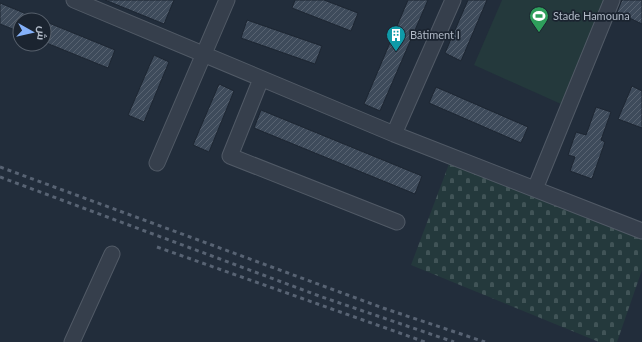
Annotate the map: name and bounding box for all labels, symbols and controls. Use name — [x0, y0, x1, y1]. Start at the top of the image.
sports icon: Stade Hamouna — [528, 5, 550, 33]
place label: Stade Hamouna — [553, 9, 630, 22]
north arrow — [12, 12, 52, 52]
building icon: Bâtiment I — [385, 24, 407, 52]
text: ش — [34, 25, 50, 41]
place label: Bâtiment I — [410, 28, 460, 41]

